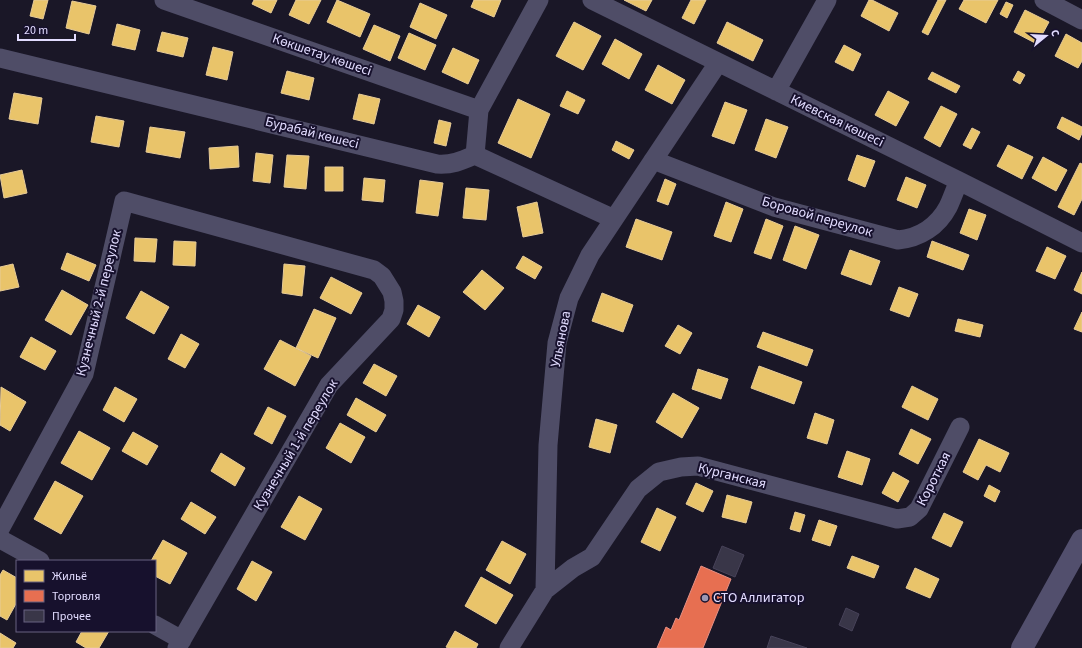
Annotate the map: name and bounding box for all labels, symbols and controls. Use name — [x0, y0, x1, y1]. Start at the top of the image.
scale bar — [18, 16, 75, 42]
north arrow — [1026, 16, 1066, 56]
text: 20 m — [24, 22, 48, 39]
text: С — [1047, 28, 1063, 39]
street label: Көкшетау көшесі — [270, 29, 374, 81]
street label: Киевская көшесі — [787, 90, 887, 152]
street label: Бурабай көшесі — [263, 112, 361, 154]
street label: Боровой переулок — [759, 192, 875, 242]
street label: Кузнечный 2-й переулок — [71, 228, 127, 378]
street label: Ульянова — [546, 309, 576, 369]
street label: Кузнечный 1-й переулок — [249, 375, 343, 515]
street label: Короткая — [912, 449, 956, 509]
street label: Курганская — [696, 458, 768, 494]
legend — [16, 560, 156, 632]
text: Жильё — [52, 568, 87, 585]
text: Торговля — [52, 588, 100, 605]
place label: СТО Аллигатор — [713, 588, 805, 608]
marker: СТО Аллигатор — [700, 593, 710, 603]
text: Прочее — [52, 608, 91, 625]

